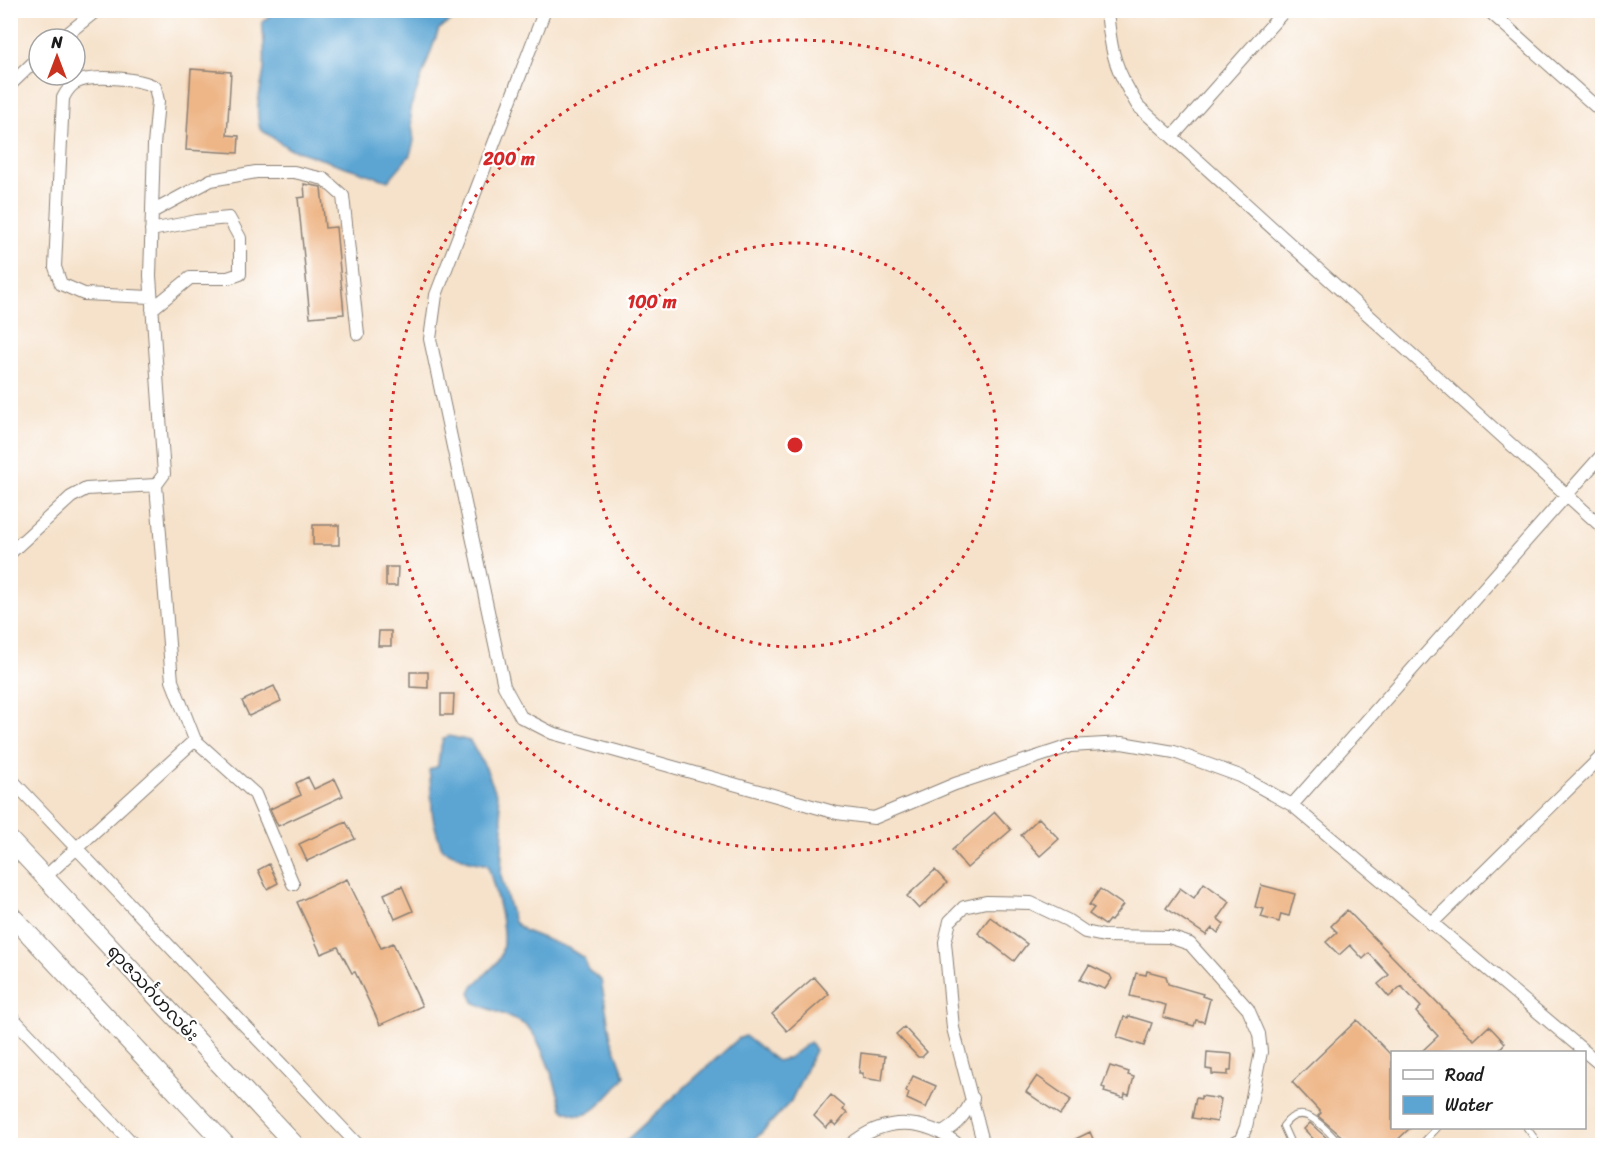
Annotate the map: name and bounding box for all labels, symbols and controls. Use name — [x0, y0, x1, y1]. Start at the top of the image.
north arrow — [27, 27, 87, 87]
text: N — [50, 28, 63, 57]
text: 200 m — [482, 143, 535, 175]
text: 100 m — [628, 286, 677, 318]
centre of rings — [785, 435, 805, 455]
street label: ရာဇသင်္ဂဟလမ်း — [99, 937, 207, 1049]
legend — [1391, 1051, 1586, 1129]
text: Road — [1445, 1059, 1485, 1091]
text: Water — [1445, 1089, 1494, 1121]

